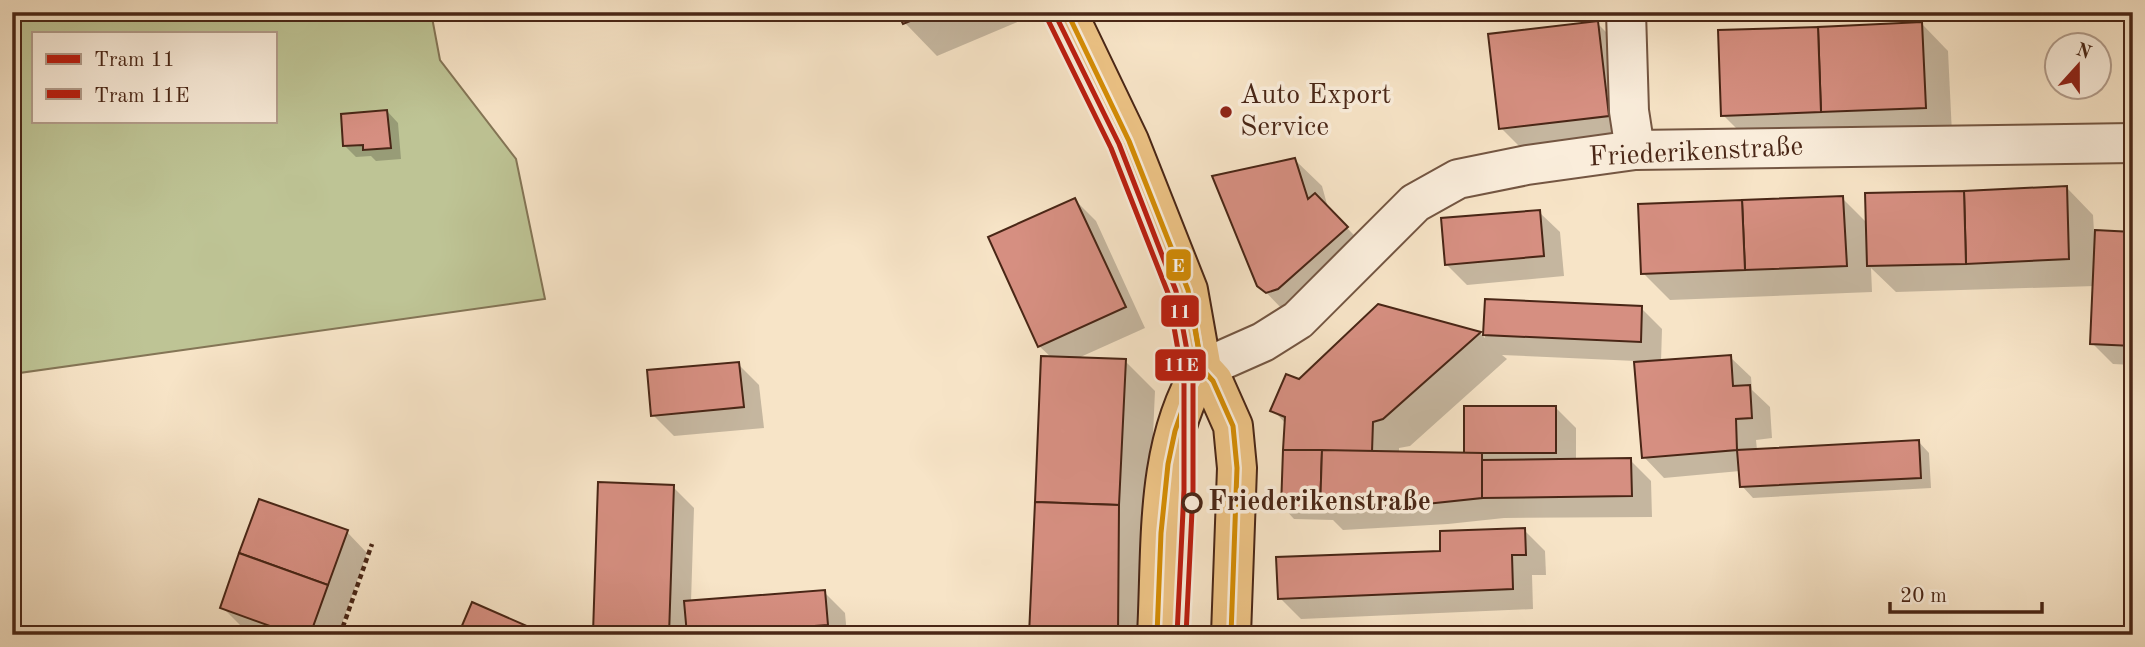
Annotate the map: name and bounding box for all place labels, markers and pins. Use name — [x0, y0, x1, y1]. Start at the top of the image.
place label: Auto Export Service — [1240, 82, 1391, 142]
marker: Auto Export Service — [1218, 104, 1234, 120]
place label: Friederikenstraße — [1208, 489, 1431, 517]
marker: Friederikenstraße — [1182, 493, 1202, 513]

